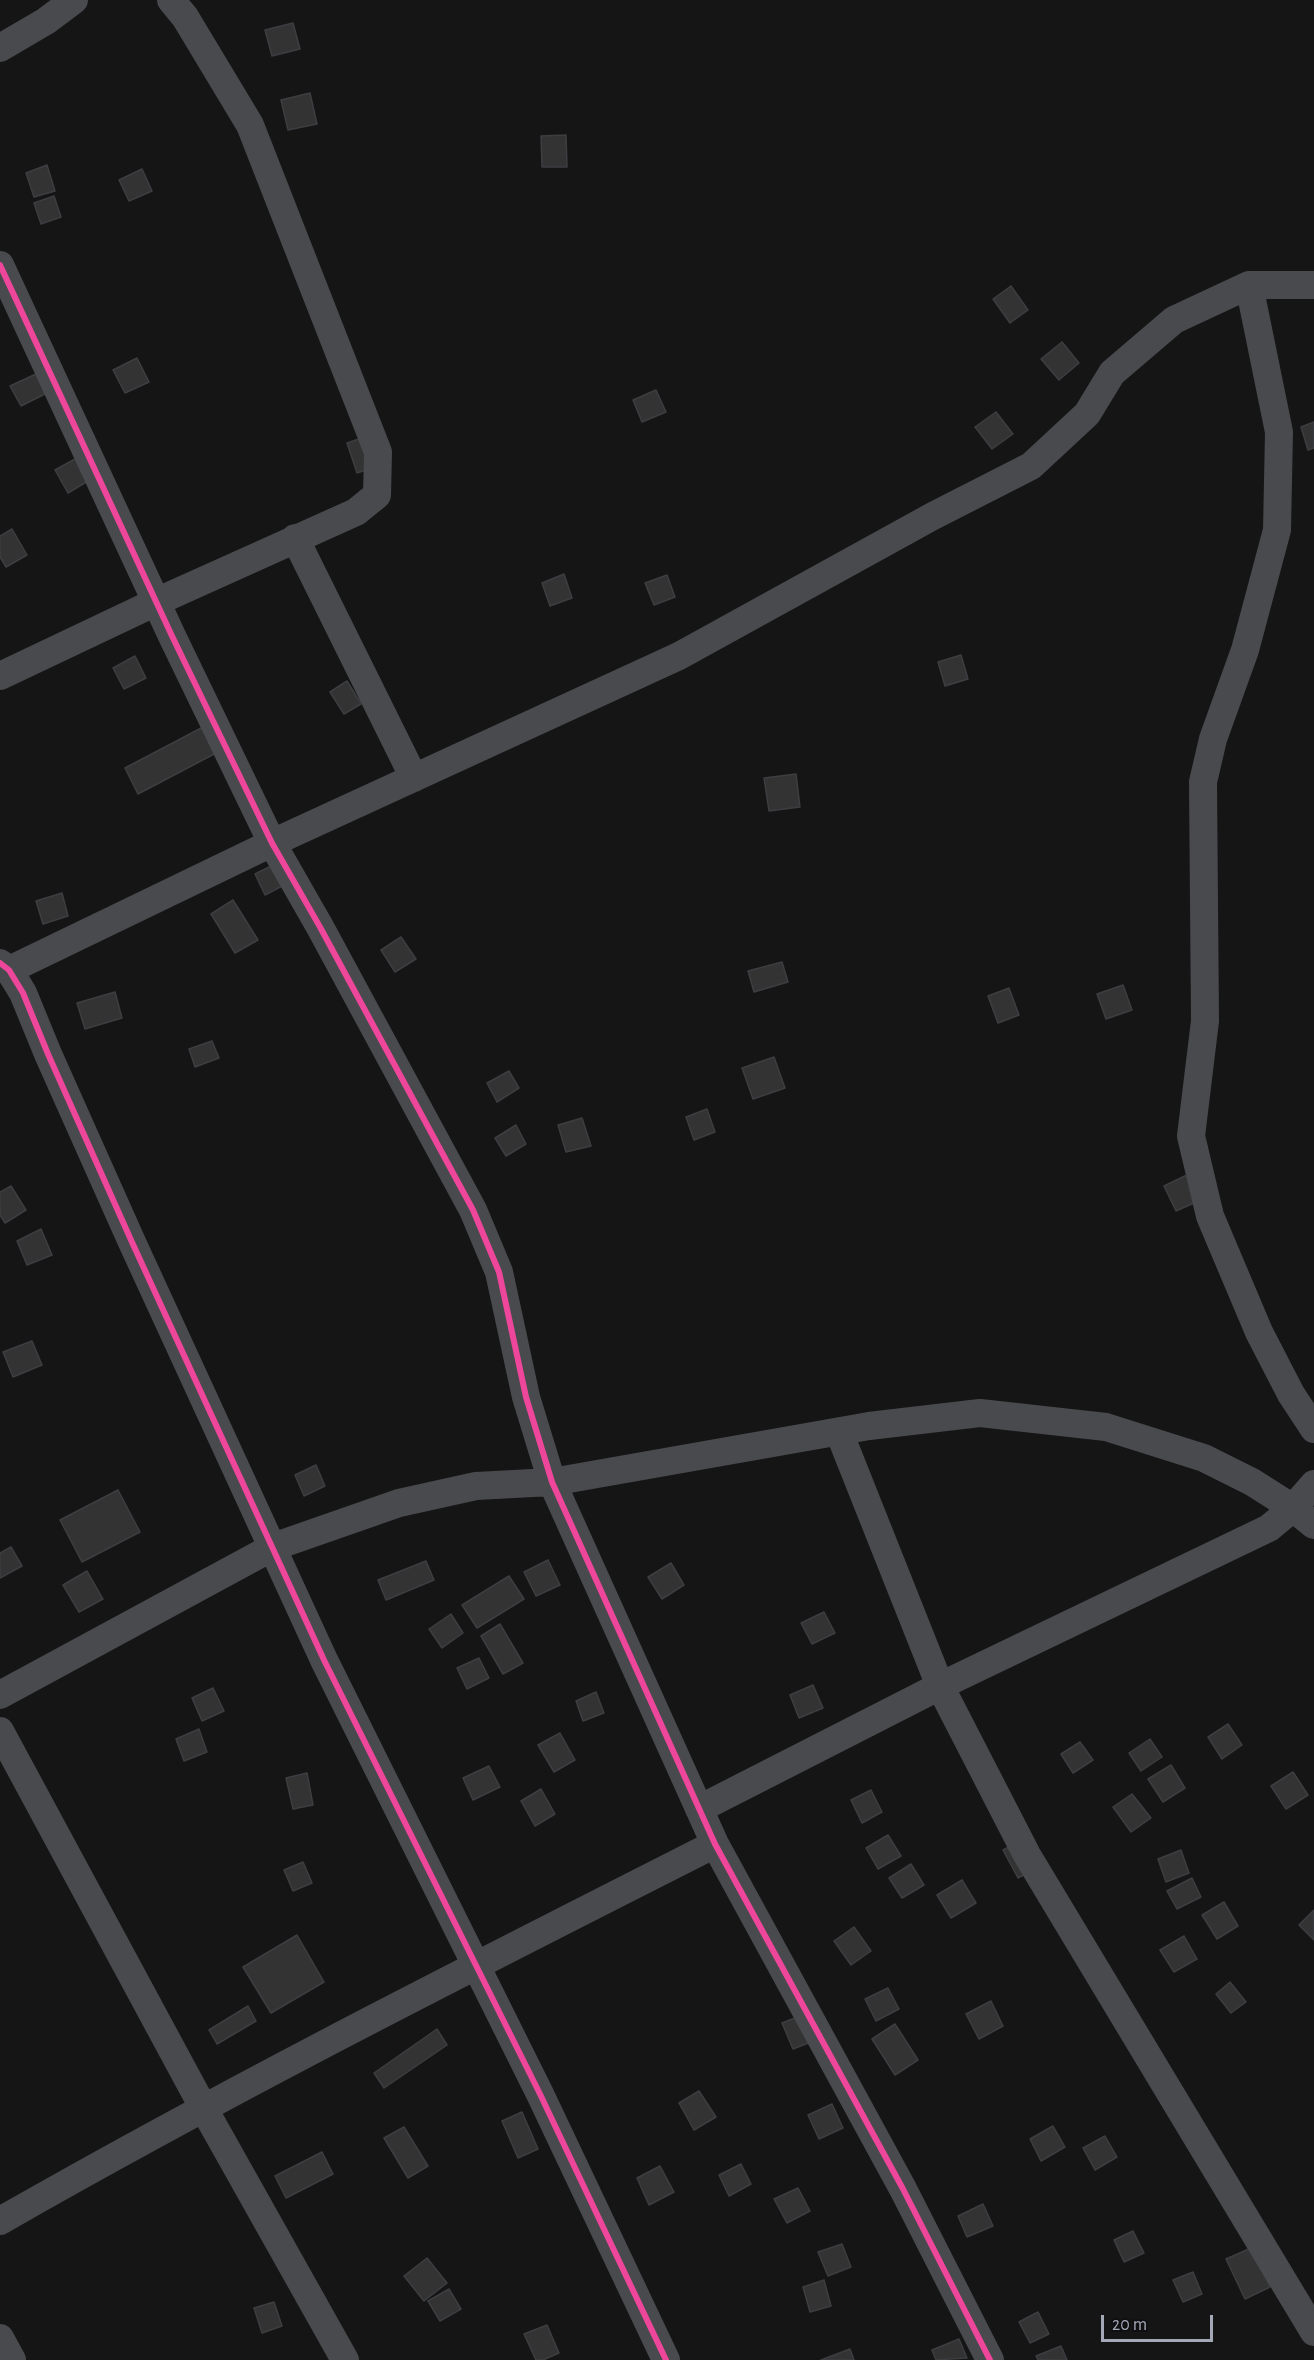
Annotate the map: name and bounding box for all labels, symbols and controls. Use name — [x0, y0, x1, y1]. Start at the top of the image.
scale bar — [1104, 2303, 1216, 2341]
text: 20 m — [1112, 2316, 1147, 2334]

